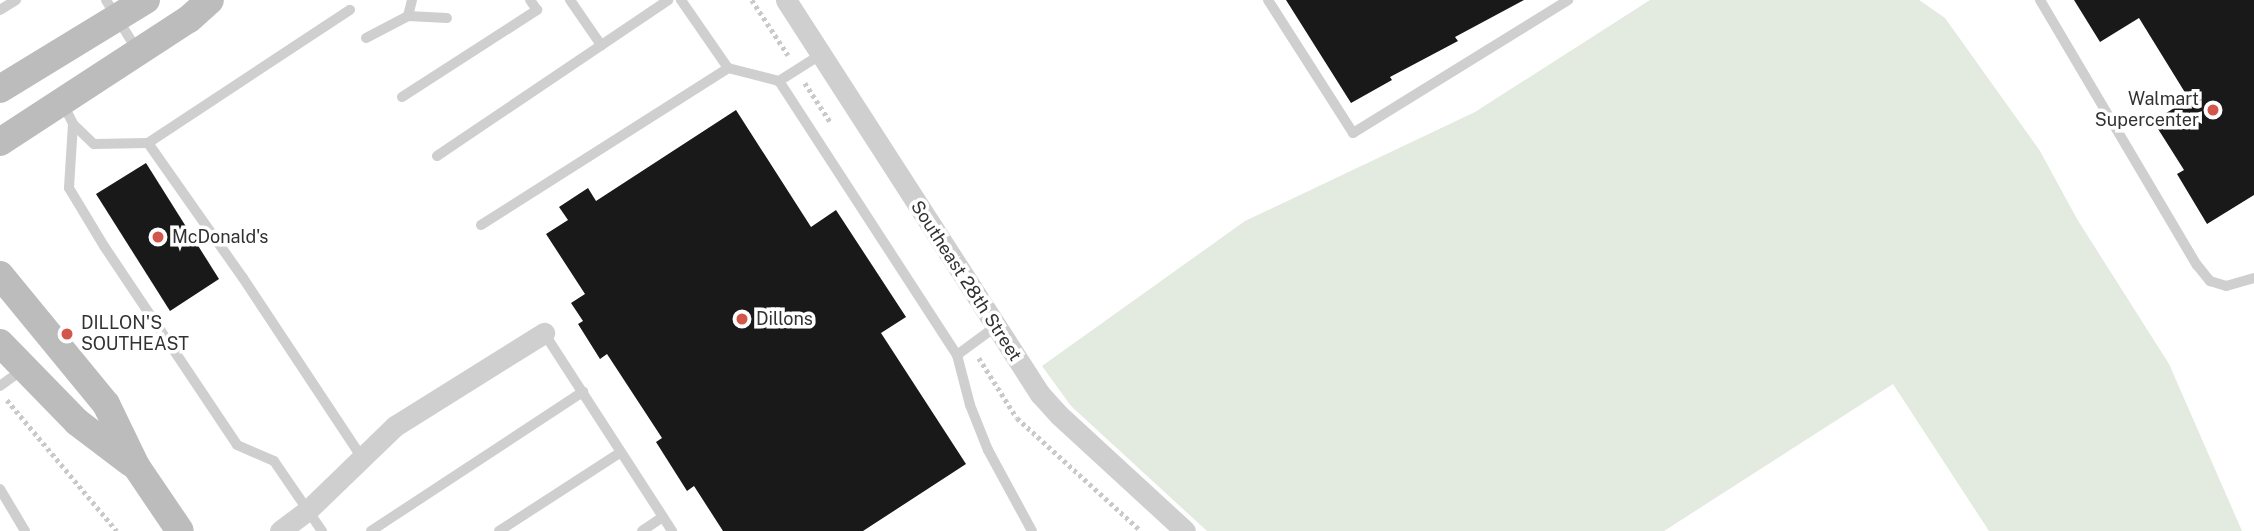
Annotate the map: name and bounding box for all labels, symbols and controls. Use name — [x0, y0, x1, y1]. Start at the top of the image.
place label: Walmart Supercenter — [2095, 89, 2199, 132]
marker: Walmart Supercenter — [2205, 102, 2221, 118]
street label: Southeast 28th Street — [906, 197, 1026, 365]
place label: McDonald's — [172, 226, 268, 248]
marker: McDonald's — [150, 229, 166, 245]
place label: Dillons — [756, 308, 813, 330]
marker: Dillons — [734, 311, 750, 327]
place label: DILLON'S SOUTHEAST — [81, 313, 189, 356]
marker: DILLON'S SOUTHEAST — [59, 326, 75, 342]

